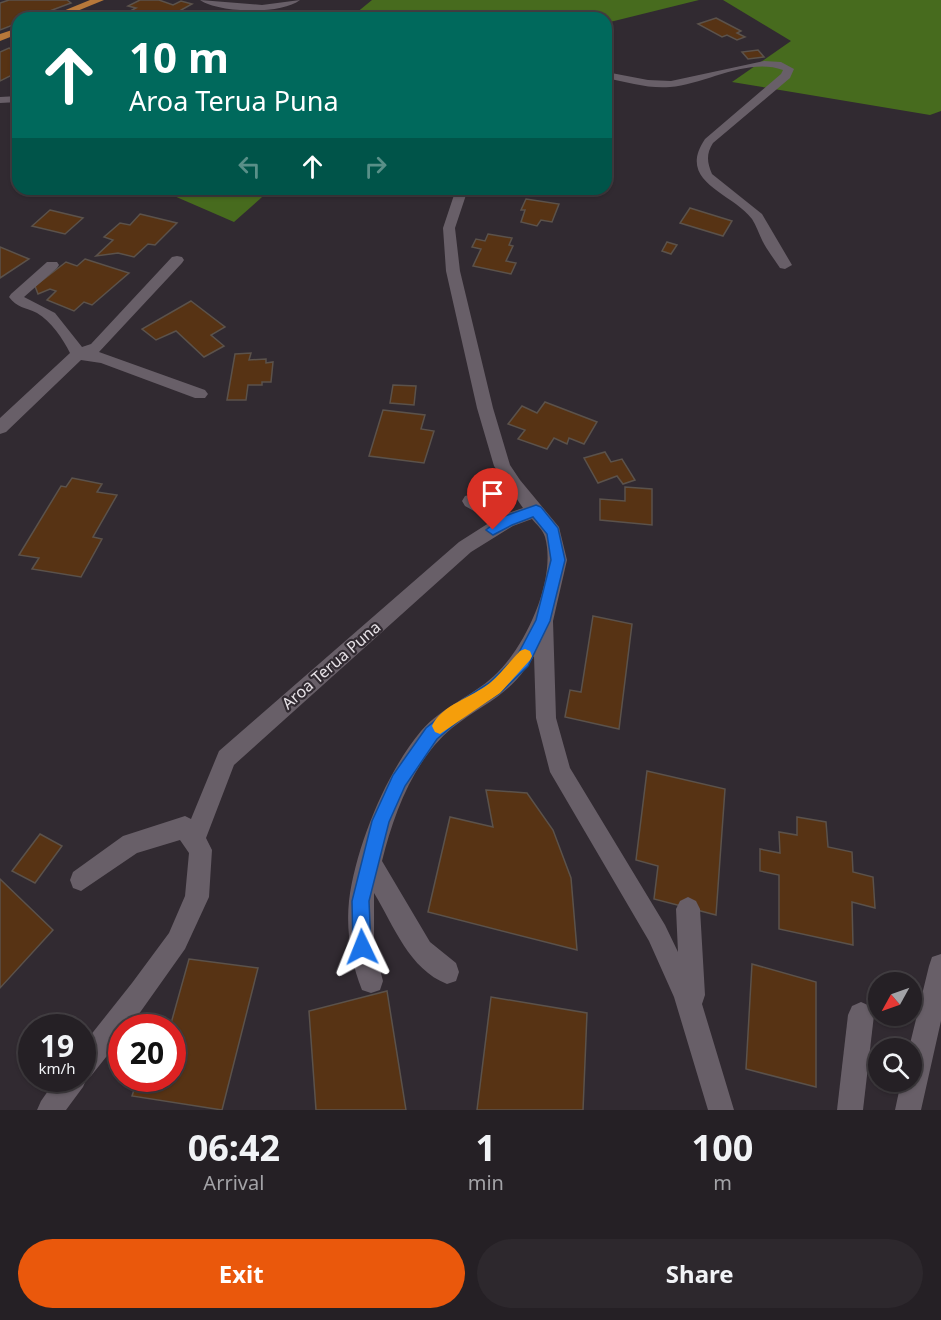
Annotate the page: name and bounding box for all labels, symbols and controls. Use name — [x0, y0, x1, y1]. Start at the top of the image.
text: 10 m — [129, 28, 229, 85]
icon: ahead — [30, 36, 108, 114]
text: Aroa Terua Puna — [129, 82, 339, 119]
icon: left — [233, 150, 266, 183]
icon: ahead — [296, 150, 329, 183]
icon: right — [359, 150, 392, 183]
pin — [467, 468, 518, 530]
icon: arrive — [476, 477, 509, 510]
street label: Aroa Terua Puna — [277, 616, 385, 714]
position arrow — [330, 915, 394, 979]
north arrow — [868, 972, 922, 1026]
map controls — [868, 972, 922, 1092]
speed limit sign: 20 — [108, 1014, 186, 1092]
text: 19 — [40, 1025, 74, 1066]
button: search — [868, 1038, 922, 1092]
text: km/h — [39, 1058, 75, 1078]
text: 06:42 — [188, 1123, 280, 1172]
text: 1 — [476, 1123, 496, 1172]
text: 100 — [692, 1123, 753, 1172]
text: Arrival — [203, 1169, 264, 1196]
text: min — [468, 1169, 504, 1196]
text: m — [713, 1169, 732, 1196]
button: Exit — [18, 1239, 465, 1308]
button: Share — [477, 1239, 923, 1308]

